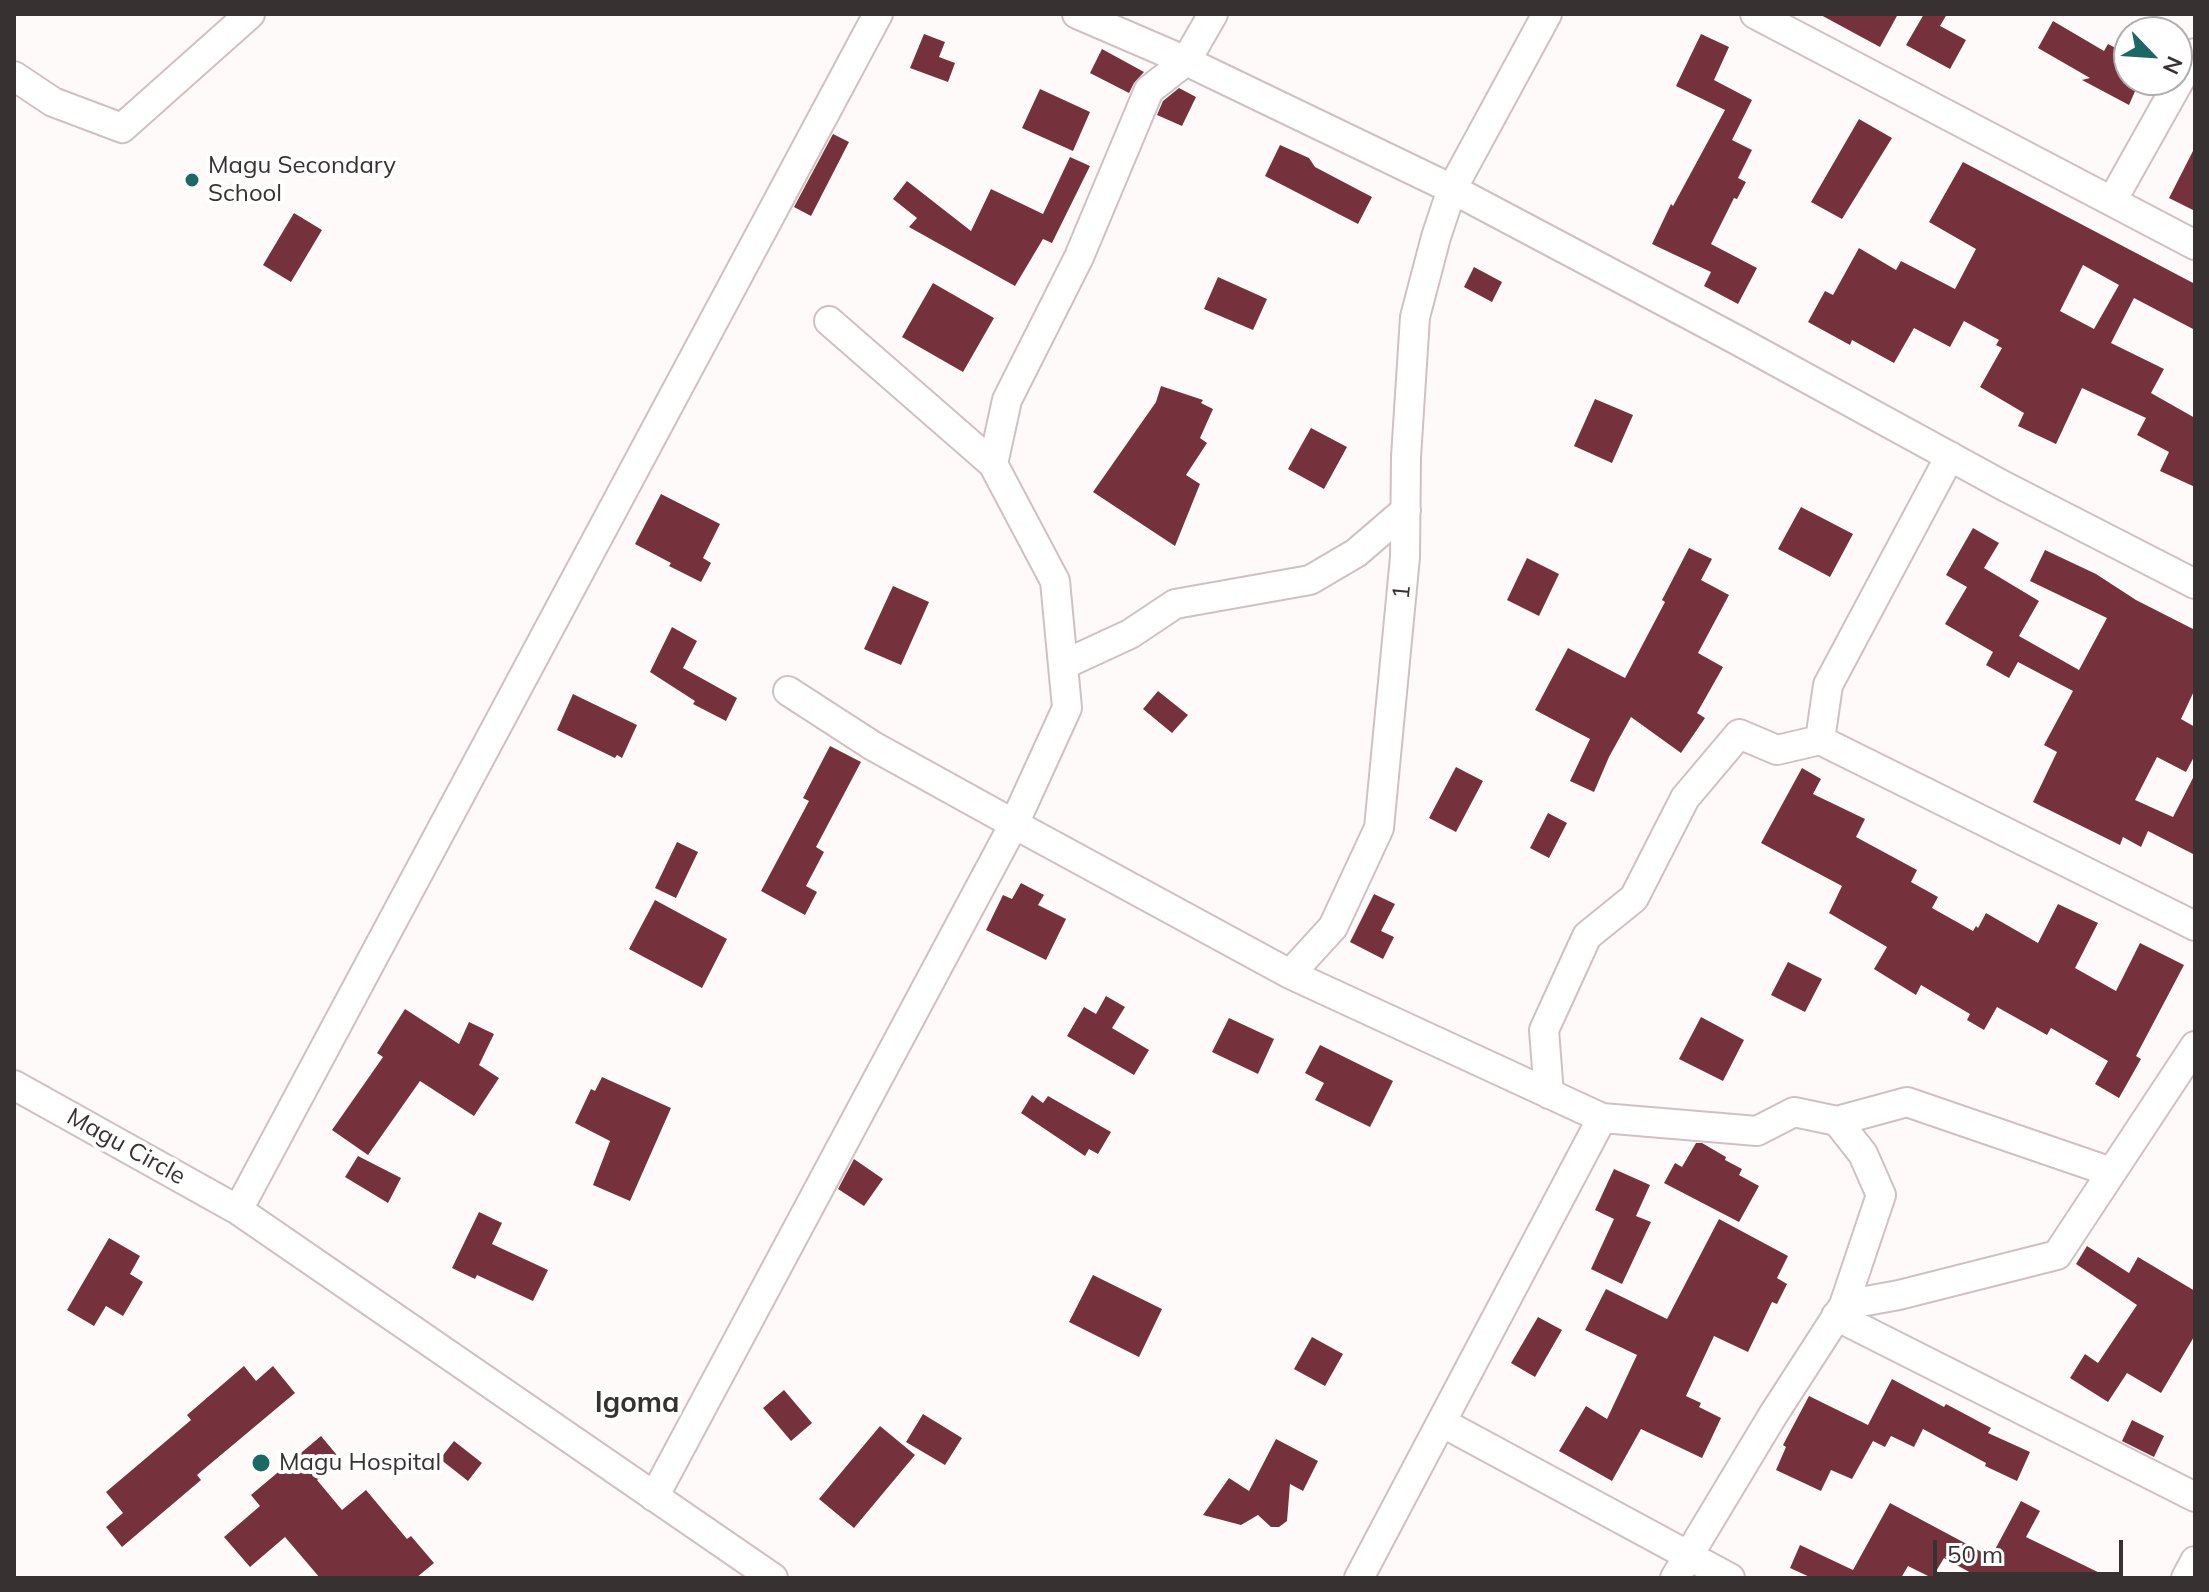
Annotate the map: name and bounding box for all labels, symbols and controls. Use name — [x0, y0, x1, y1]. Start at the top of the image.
north arrow — [2113, 16, 2193, 96]
text: N — [2157, 52, 2189, 79]
place label: Magu Secondary School — [208, 152, 396, 208]
marker: Magu Secondary School — [183, 171, 201, 189]
street label: 1 — [1387, 583, 1417, 601]
street label: Magu Circle — [62, 1103, 190, 1191]
district label: Igoma — [595, 1387, 679, 1421]
place label: Magu Hospital — [279, 1449, 441, 1477]
marker: Magu Hospital — [250, 1452, 272, 1474]
scale bar — [1937, 1524, 2127, 1574]
text: 50 m — [1947, 1539, 2003, 1569]

